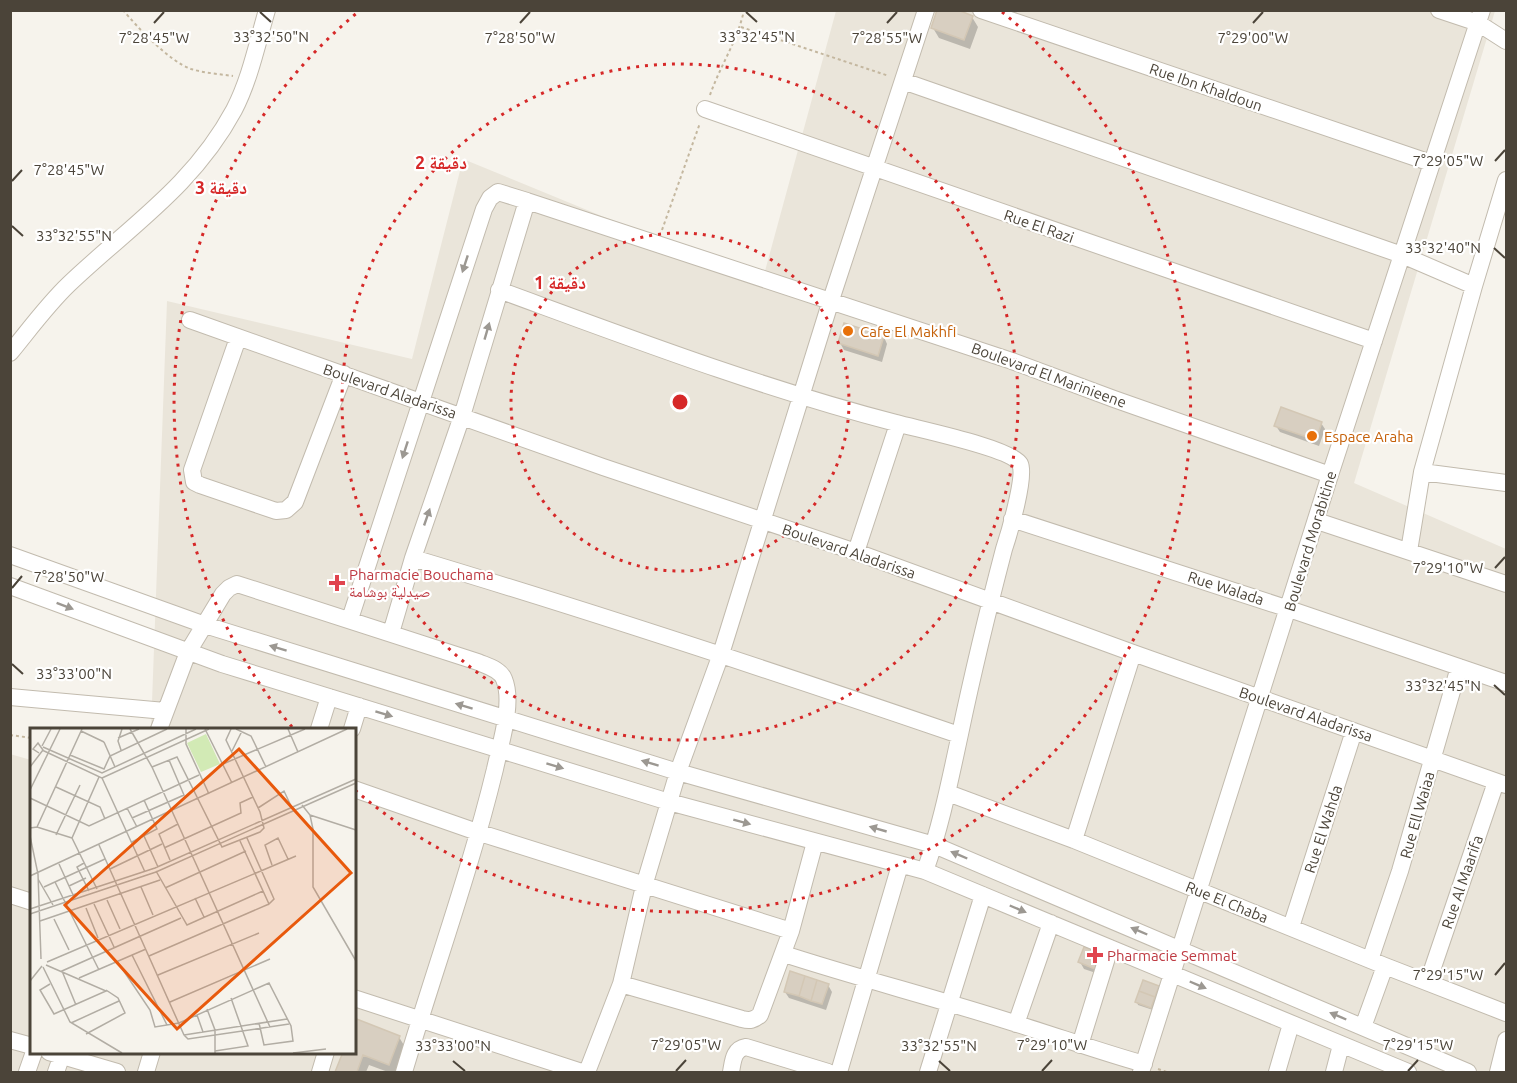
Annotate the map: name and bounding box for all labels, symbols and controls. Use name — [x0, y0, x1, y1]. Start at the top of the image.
text: 33°32'50"N — [233, 28, 309, 45]
text: 33°32'45"N — [719, 28, 795, 45]
text: 7°28'45"W — [119, 29, 190, 46]
text: 7°28'50"W — [485, 29, 556, 46]
text: 7°28'55"W — [852, 29, 923, 46]
text: 7°29'00"W — [1218, 29, 1289, 46]
street label: Rue Ibn Khaldoun — [1147, 60, 1265, 114]
text: 2 دقيقة — [415, 152, 467, 173]
text: 7°29'05"W — [1413, 152, 1484, 169]
text: 7°28'45"W — [34, 161, 105, 178]
text: 3 دقيقة — [195, 177, 247, 198]
street label: Rue El Razi — [1002, 206, 1076, 246]
text: 33°32'55"N — [36, 227, 112, 244]
text: 33°32'40"N — [1405, 239, 1481, 256]
one-way arrow — [460, 255, 470, 273]
text: 1 دقيقة — [534, 272, 586, 293]
one-way arrow — [483, 322, 492, 340]
place label: Cafe El Makhfi — [860, 323, 956, 340]
marker: Cafe El Makhfi — [841, 324, 855, 338]
street label: Boulevard El Marinieene — [969, 339, 1129, 411]
street label: Boulevard Aladarissa — [321, 360, 459, 422]
centre of rings — [670, 392, 690, 412]
place label: Espace Araha — [1324, 428, 1413, 445]
marker: Espace Araha — [1305, 429, 1319, 443]
one-way arrow — [400, 441, 409, 459]
street label: Boulevard Morabitine — [1281, 469, 1339, 613]
one-way arrow — [423, 508, 433, 526]
street label: Boulevard Aladarissa — [780, 520, 918, 582]
text: 7°29'10"W — [1413, 559, 1484, 576]
place label: Pharmacie Bouchama صيدلية بوشامة — [349, 566, 494, 601]
text: 7°28'50"W — [34, 568, 105, 585]
street label: Rue Walada — [1186, 568, 1266, 608]
marker: Pharmacie Bouchama صيدلية بوشامة — [330, 576, 344, 590]
one-way arrow — [56, 602, 74, 611]
one-way arrow — [268, 643, 286, 652]
text: 33°33'00"N — [36, 665, 112, 682]
text: 33°32'45"N — [1405, 677, 1481, 694]
street label: Boulevard Aladarissa — [1237, 683, 1375, 745]
one-way arrow — [455, 701, 473, 711]
one-way arrow — [375, 710, 393, 719]
inset map — [30, 728, 356, 1053]
one-way arrow — [641, 758, 659, 767]
one-way arrow — [546, 762, 564, 771]
street label: Rue Ell Waiaa — [1396, 770, 1438, 860]
street label: Rue El Wahda — [1301, 783, 1345, 875]
one-way arrow — [733, 818, 751, 827]
one-way arrow — [869, 824, 887, 833]
street label: Rue Al Maarifa — [1438, 833, 1486, 931]
one-way arrow — [950, 850, 968, 860]
street label: Rue El Chaba — [1183, 878, 1271, 926]
one-way arrow — [1009, 904, 1027, 914]
one-way arrow — [1130, 926, 1148, 935]
place label: Pharmacie Semmat — [1107, 947, 1237, 964]
marker: Pharmacie Semmat — [1088, 948, 1102, 962]
text: 7°29'15"W — [1413, 966, 1484, 983]
one-way arrow — [1189, 980, 1207, 990]
one-way arrow — [1328, 1011, 1346, 1021]
text: 7°29'05"W — [651, 1036, 722, 1053]
text: 7°29'10"W — [1017, 1036, 1088, 1053]
text: 7°29'15"W — [1383, 1036, 1454, 1053]
text: 33°33'00"N — [415, 1037, 491, 1054]
text: 33°32'55"N — [901, 1037, 977, 1054]

